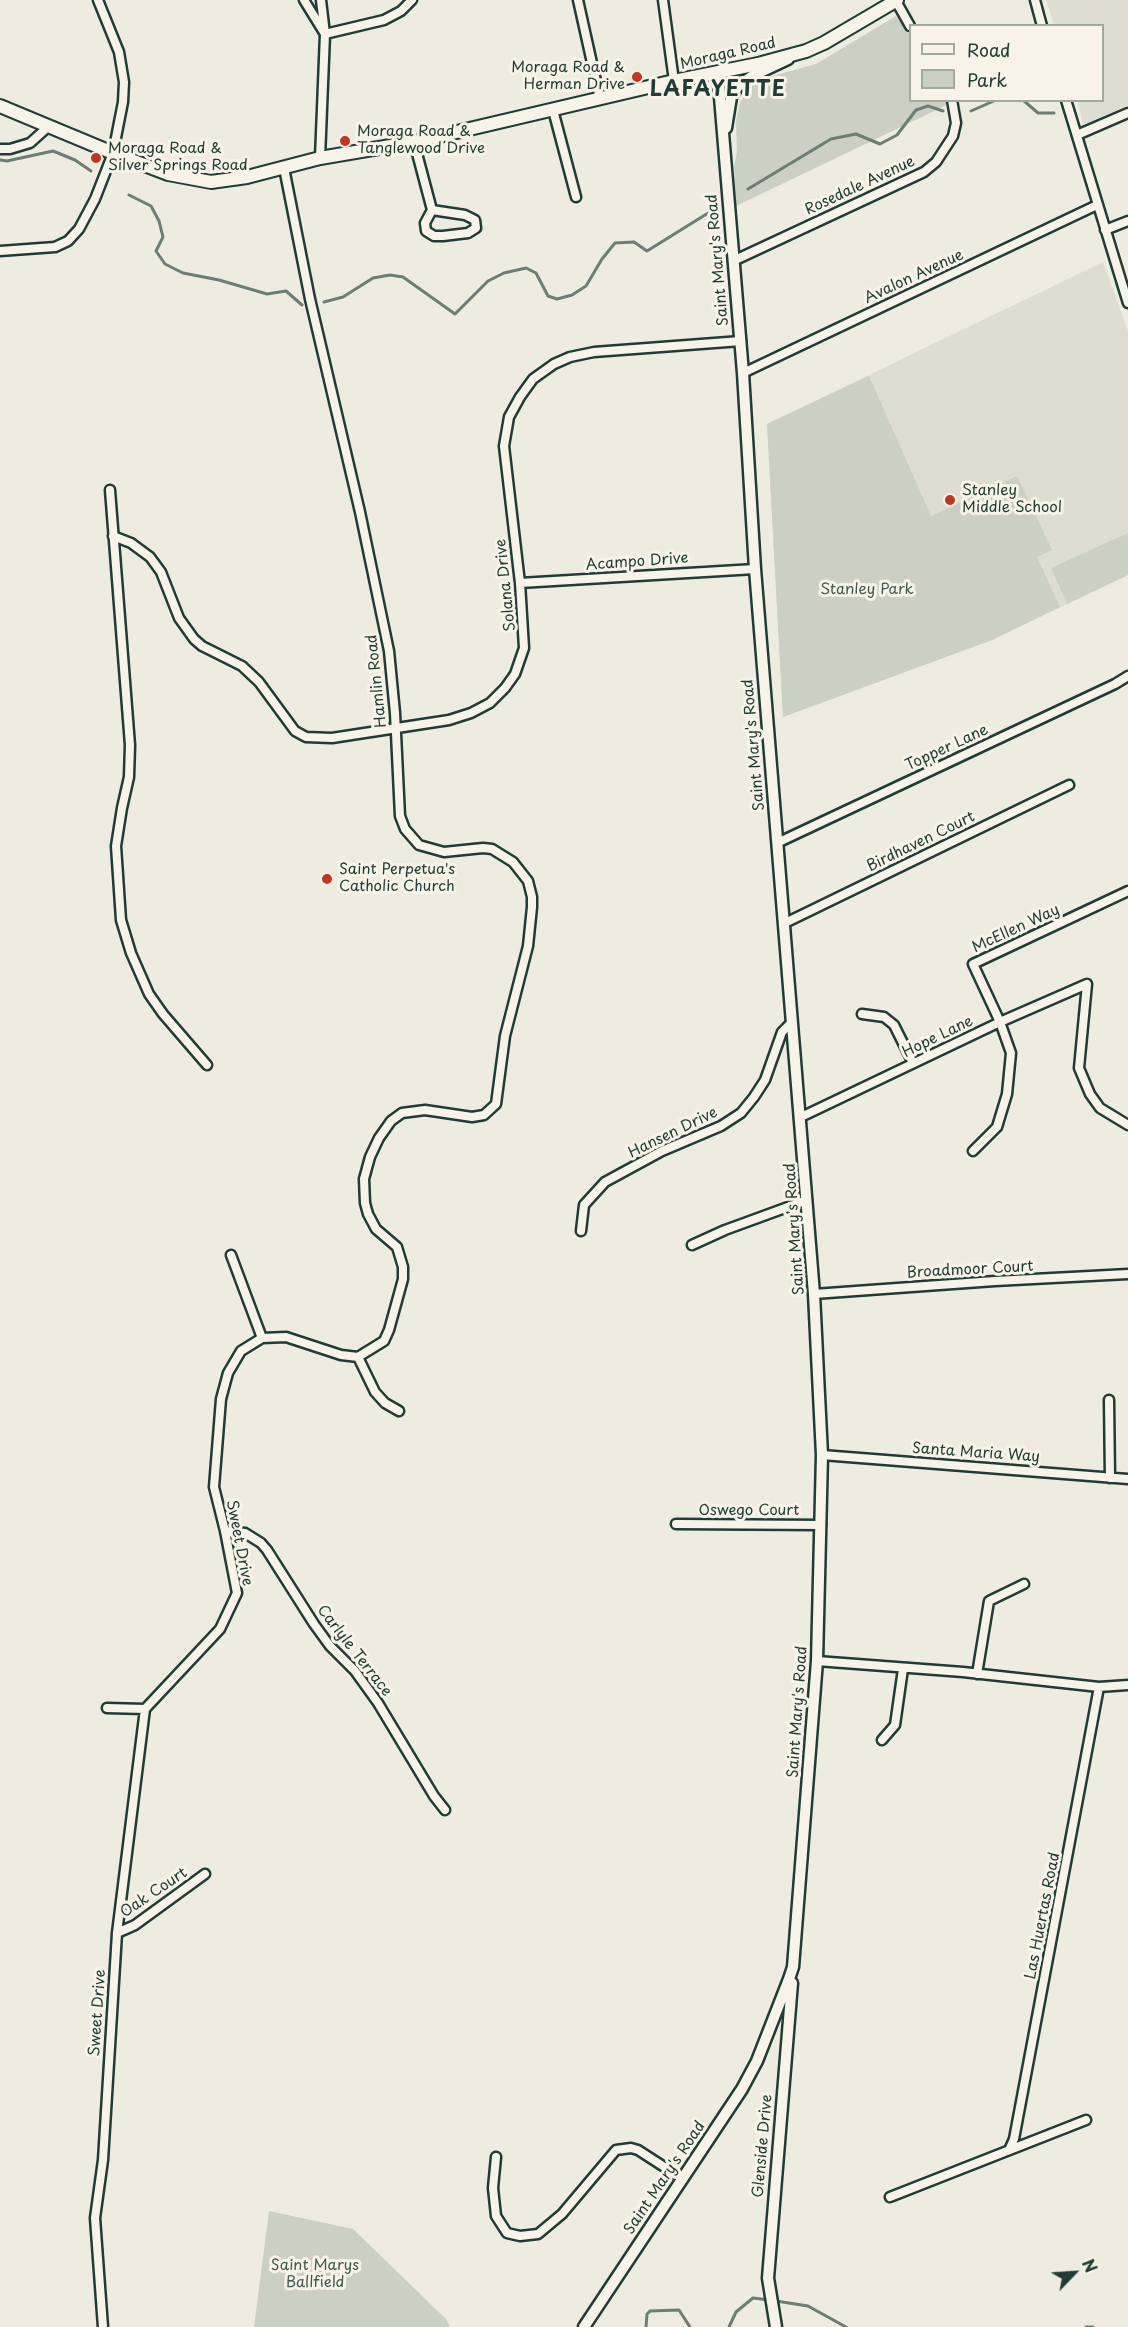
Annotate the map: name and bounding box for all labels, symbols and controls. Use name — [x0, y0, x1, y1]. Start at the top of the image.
legend — [909, 24, 1104, 102]
street label: Moraga Road — [678, 34, 778, 74]
text: Road — [967, 36, 1011, 63]
place label: Moraga Road & Herman Drive — [511, 59, 625, 94]
text: Park — [967, 66, 1007, 93]
marker: Moraga Road & Herman Drive — [630, 70, 644, 84]
district label: LAFAYETTE — [650, 77, 786, 103]
place label: Moraga Road & Tanglewood Drive — [357, 123, 485, 158]
marker: Moraga Road & Tanglewood Drive — [338, 134, 352, 148]
place label: Moraga Road & Silver Springs Road — [108, 140, 248, 175]
marker: Moraga Road & Silver Springs Road — [89, 151, 103, 165]
street label: Rosedale Avenue — [802, 153, 918, 219]
street label: Saint Mary's Road — [703, 193, 733, 327]
street label: Avalon Avenue — [862, 246, 966, 308]
place label: Stanley Middle School — [962, 482, 1062, 517]
marker: Stanley Middle School — [943, 493, 957, 507]
street label: Solana Drive — [492, 538, 520, 632]
street label: Acampo Drive — [585, 549, 689, 575]
park label: Stanley Park — [820, 581, 914, 599]
street label: Hamlin Road — [363, 633, 391, 729]
street label: Saint Mary's Road — [739, 678, 769, 812]
street label: Topper Lane — [903, 721, 991, 775]
street label: Birdhaven Court — [864, 808, 978, 876]
place label: Saint Perpetua's Catholic Church — [339, 861, 455, 896]
marker: Saint Perpetua's Catholic Church — [320, 872, 334, 886]
street label: McEllen Way — [969, 901, 1063, 957]
street label: Hope Lane — [900, 1012, 976, 1062]
street label: Hansen Drive — [626, 1104, 720, 1162]
street label: Saint Mary's Road — [781, 1162, 809, 1296]
street label: Broadmoor Court — [906, 1258, 1034, 1282]
street label: Santa Maria Way — [911, 1440, 1041, 1466]
street label: Sweet Drive — [222, 1499, 256, 1587]
street label: Oswego Court — [699, 1502, 799, 1520]
street label: Carlyle Terrace — [313, 1602, 395, 1700]
street label: Saint Mary's Road — [784, 1645, 812, 1779]
street label: Las Huertas Road — [1022, 1851, 1064, 1981]
street label: Oak Court — [117, 1864, 191, 1922]
street label: Sweet Drive — [86, 1969, 110, 2057]
street label: Glenside Drive — [750, 2094, 776, 2198]
street label: Saint Mary's Road — [621, 2118, 709, 2238]
north arrow — [1044, 2243, 1104, 2303]
text: N — [1077, 2255, 1104, 2276]
park label: Saint Marys Ballfield — [271, 2257, 359, 2292]

